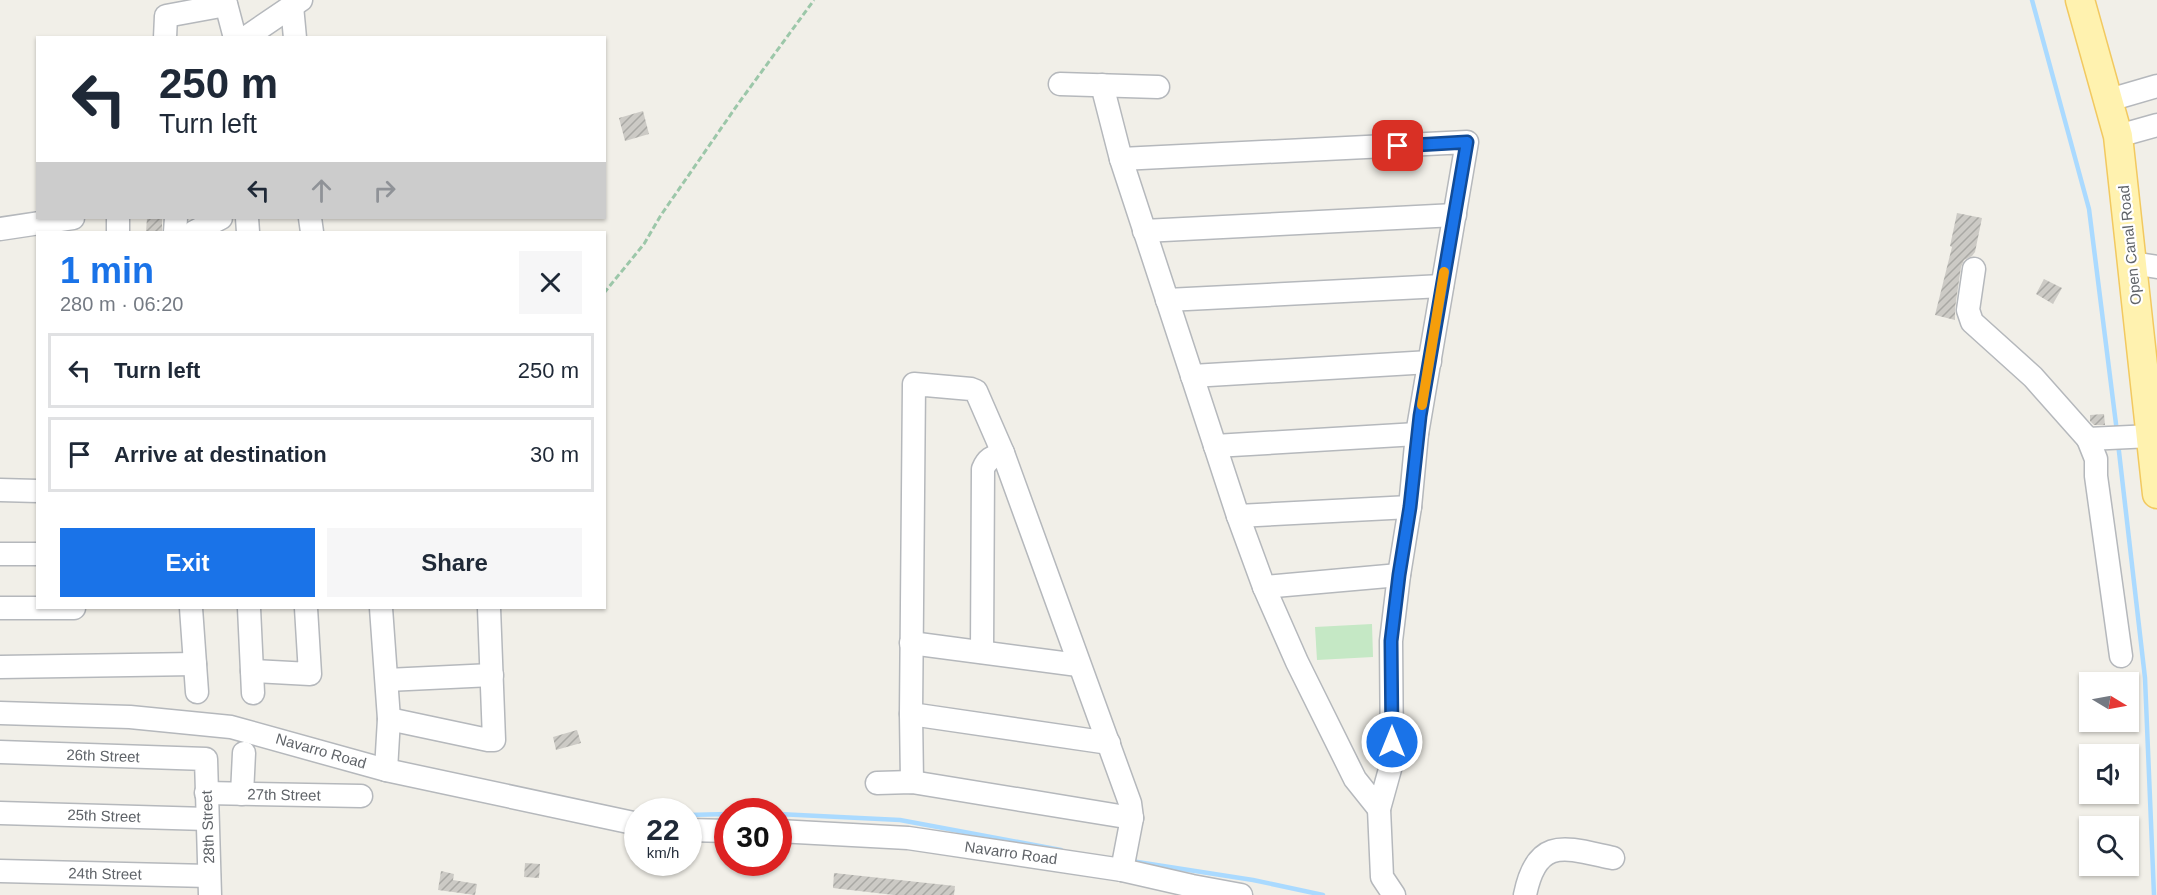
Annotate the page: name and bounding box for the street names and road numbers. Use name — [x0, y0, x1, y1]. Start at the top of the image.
street label: Open Canal Road — [2115, 184, 2144, 306]
street label: Navarro Road — [274, 729, 368, 772]
street label: 26th Street — [66, 746, 141, 765]
street label: 27th Street — [247, 785, 322, 804]
street label: 28th Street — [198, 789, 217, 864]
street label: 25th Street — [67, 806, 142, 825]
street label: Navarro Road — [964, 838, 1058, 867]
street label: 24th Street — [68, 864, 143, 883]

